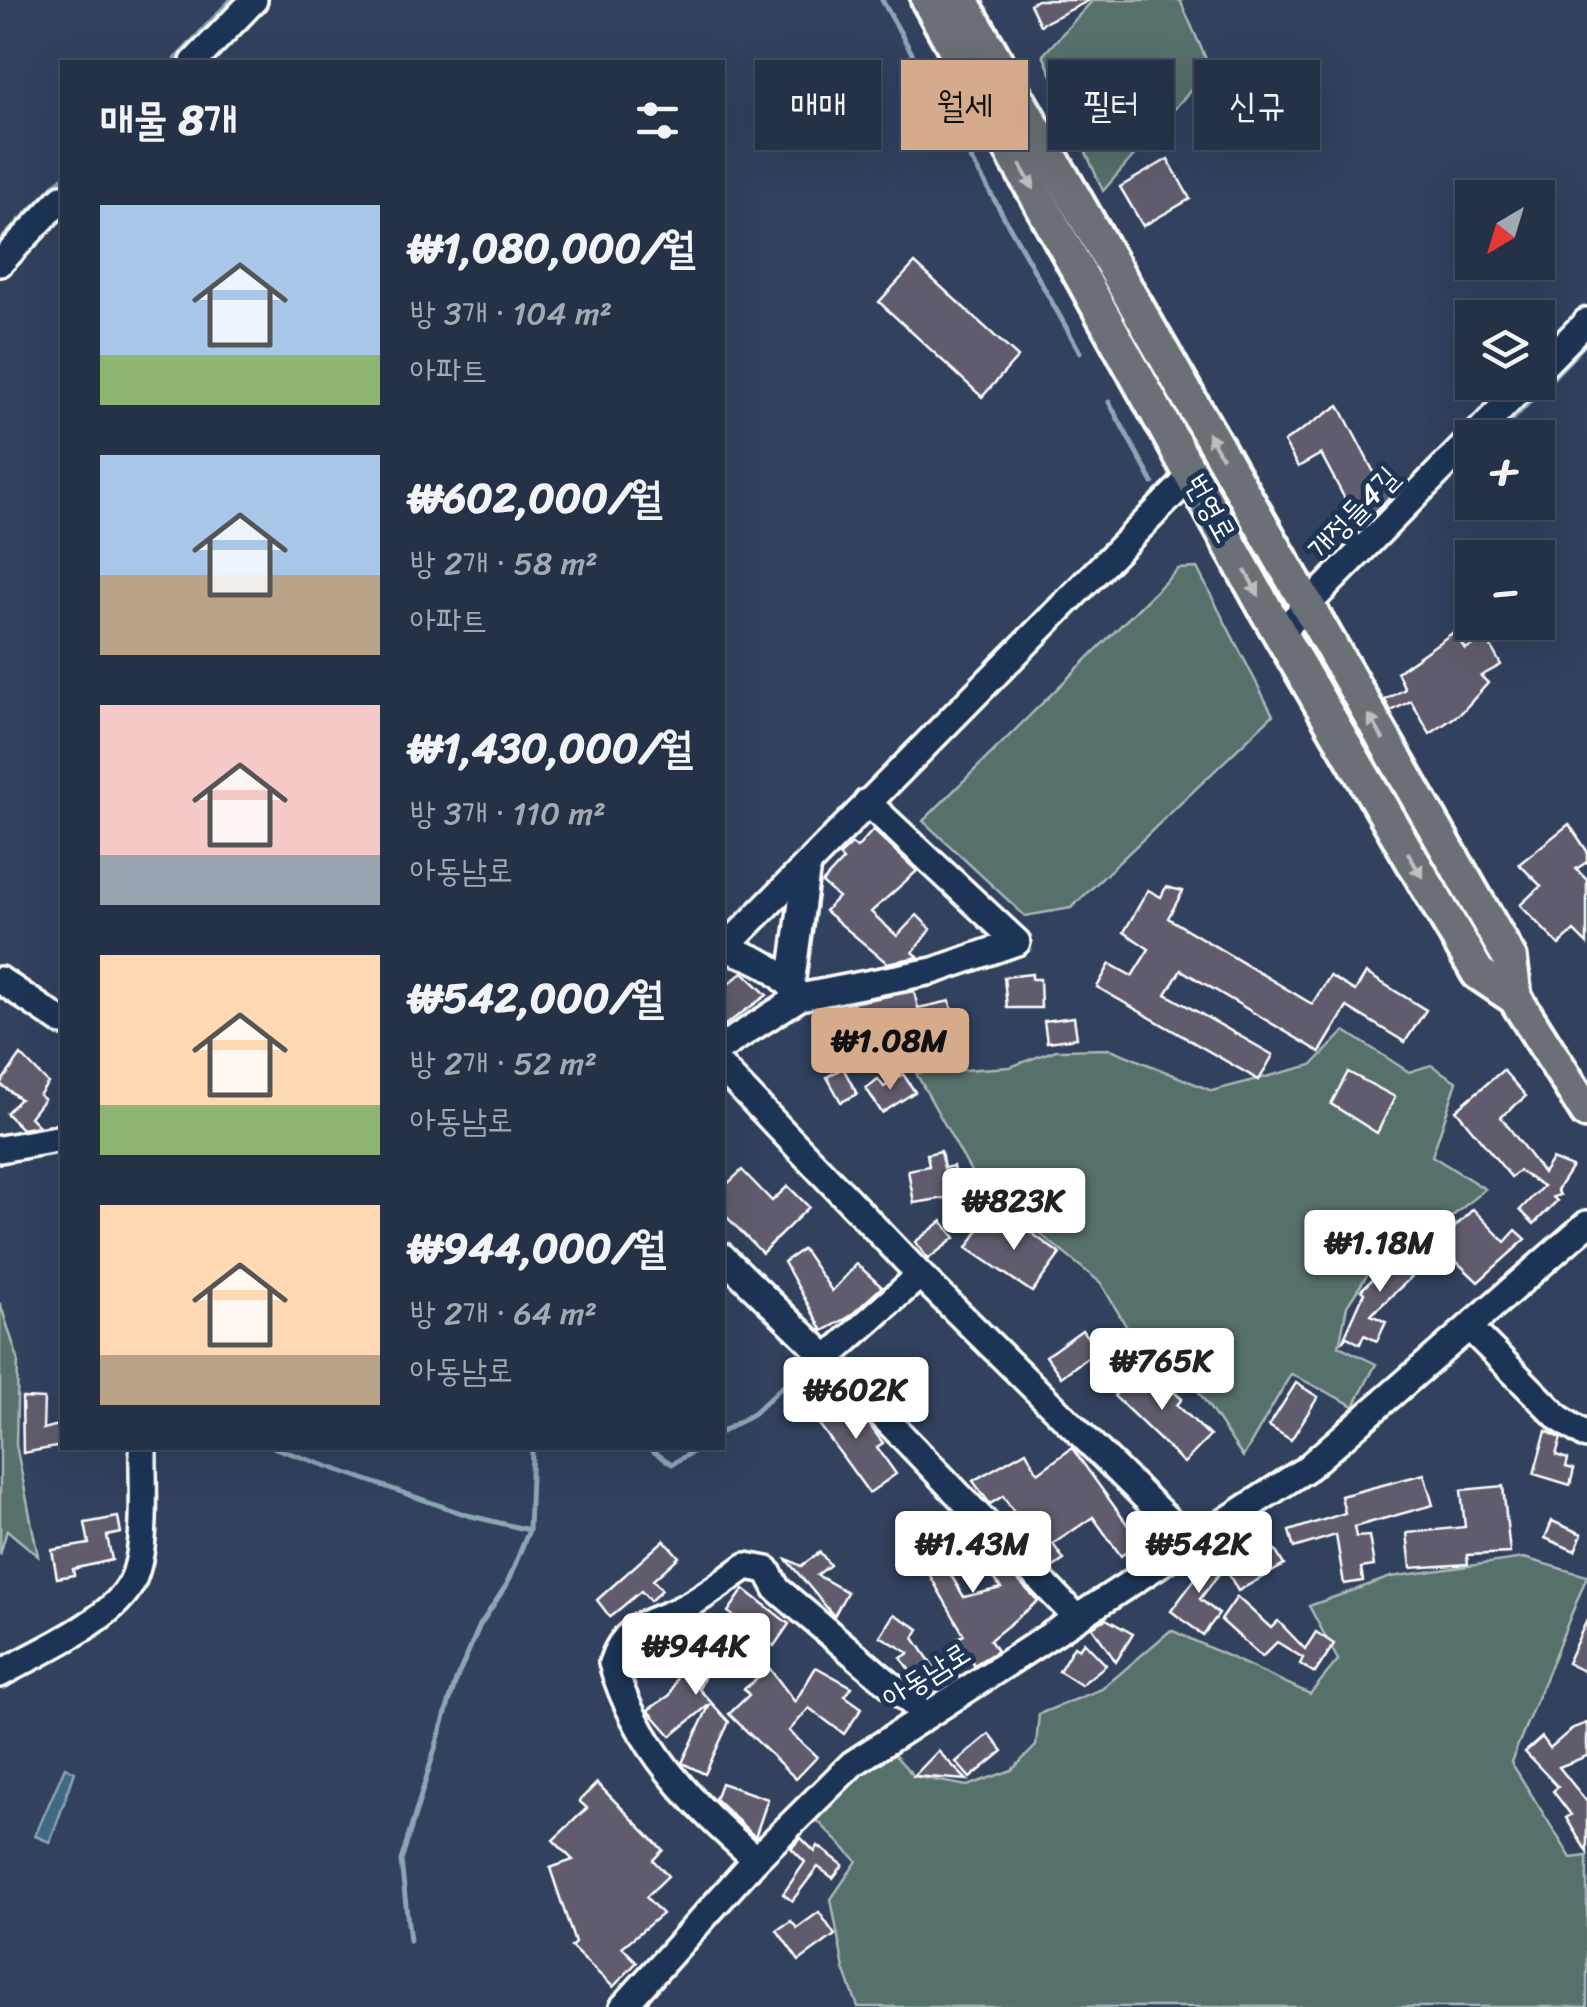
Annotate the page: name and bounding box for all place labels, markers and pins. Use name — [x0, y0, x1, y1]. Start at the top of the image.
pin: ₩1.08M — [809, 1008, 971, 1093]
pin: ₩823K — [944, 1168, 1084, 1253]
pin: ₩1.18M — [1299, 1210, 1461, 1295]
pin: ₩765K — [1092, 1328, 1232, 1413]
pin: ₩602K — [786, 1357, 926, 1442]
pin: ₩1.43M — [892, 1511, 1054, 1596]
pin: ₩542K — [1129, 1511, 1269, 1596]
pin: ₩944K — [626, 1613, 766, 1698]

